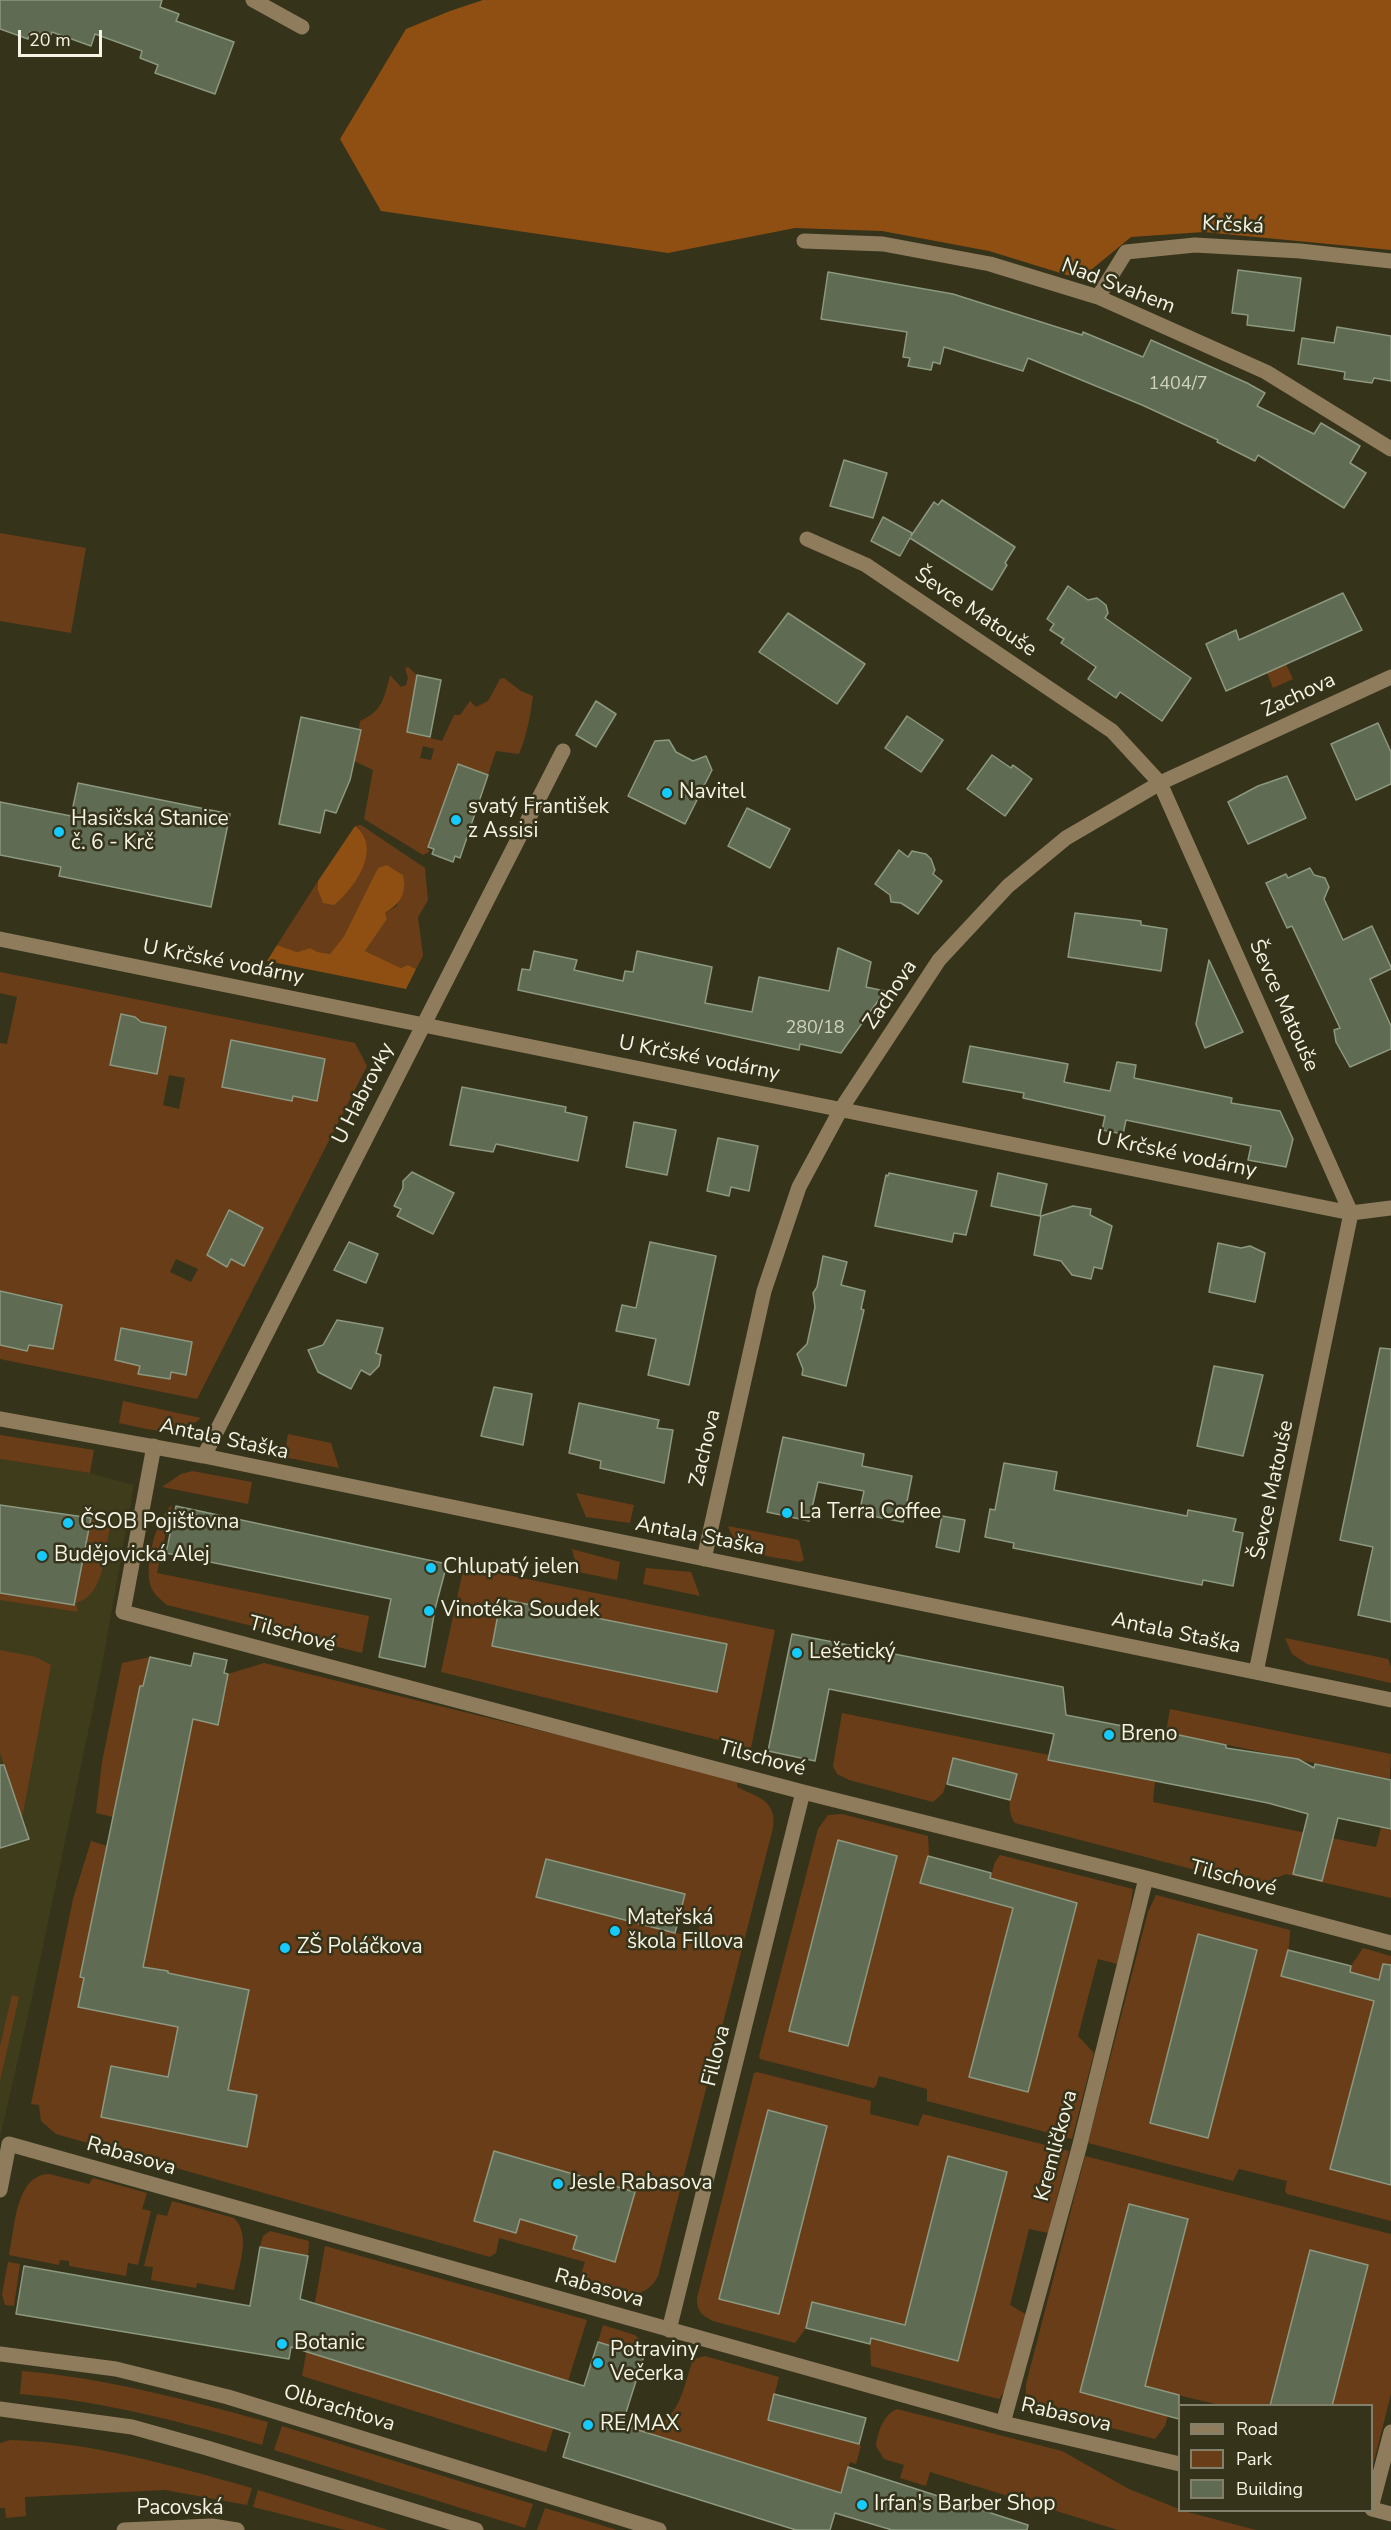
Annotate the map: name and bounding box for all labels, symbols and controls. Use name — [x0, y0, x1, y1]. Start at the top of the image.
scale bar — [21, 18, 105, 56]
text: 20 m — [29, 28, 71, 52]
street label: Krčská — [1201, 212, 1265, 240]
street label: Nad Svahem — [1058, 254, 1178, 320]
house number: 1404/7 — [1148, 374, 1208, 396]
street label: Ševce Matouše — [909, 563, 1041, 663]
street label: Zachova — [1258, 668, 1340, 724]
place label: Navitel — [679, 780, 746, 806]
marker: Navitel — [660, 786, 674, 800]
place label: svatý František z Assisi — [468, 795, 609, 845]
place label: Hasičská Stanice č. 6 - Krč — [71, 807, 229, 857]
marker: svatý František z Assisi — [449, 813, 463, 827]
marker: Hasičská Stanice č. 6 - Krč — [52, 825, 66, 839]
street label: U Krčské vodárny — [140, 935, 306, 991]
street label: Ševce Matouše — [1243, 936, 1323, 1076]
street label: Zachova — [859, 956, 923, 1034]
house number: 280/18 — [785, 1018, 845, 1040]
street label: U Krčské vodárny — [616, 1031, 782, 1087]
street label: U Habrovky — [328, 1039, 400, 1149]
street label: U Krčské vodárny — [1093, 1126, 1259, 1184]
street label: Zachova — [685, 1407, 727, 1489]
street label: Antala Staška — [157, 1414, 291, 1466]
street label: Ševce Matouše — [1246, 1418, 1300, 1562]
place label: La Terra Coffee — [799, 1500, 941, 1526]
marker: La Terra Coffee — [780, 1506, 794, 1520]
place label: ČSOB Pojišťovna — [80, 1510, 239, 1536]
street label: Antala Staška — [633, 1512, 767, 1562]
marker: ČSOB Pojišťovna — [61, 1516, 75, 1530]
place label: Budějovická Alej — [54, 1543, 210, 1569]
marker: Budějovická Alej — [35, 1549, 49, 1563]
place label: Chlupatý jelen — [443, 1555, 579, 1581]
marker: Chlupatý jelen — [424, 1561, 438, 1575]
place label: Vinotéka Soudek — [441, 1598, 599, 1624]
marker: Vinotéka Soudek — [422, 1604, 436, 1618]
street label: Antala Staška — [1109, 1608, 1243, 1660]
street label: Tilschové — [246, 1611, 338, 1659]
place label: Lešetický — [809, 1640, 896, 1666]
marker: Lešetický — [790, 1646, 804, 1660]
place label: Breno — [1121, 1722, 1177, 1748]
marker: Breno — [1102, 1728, 1116, 1742]
street label: Tilschové — [716, 1735, 808, 1783]
street label: Tilschové — [1187, 1855, 1279, 1903]
place label: Mateřská škola Fillova — [627, 1906, 744, 1956]
marker: Mateřská škola Fillova — [608, 1924, 622, 1938]
place label: ZŠ Poláčkova — [297, 1935, 423, 1961]
marker: ZŠ Poláčkova — [278, 1941, 292, 1955]
street label: Fillova — [697, 2023, 737, 2089]
street label: Kremličkova — [1030, 2088, 1084, 2204]
street label: Rabasova — [83, 2132, 179, 2182]
place label: Jesle Rabasova — [570, 2171, 713, 2197]
marker: Jesle Rabasova — [551, 2177, 565, 2191]
street label: Rabasova — [551, 2264, 647, 2314]
place label: Botanic — [294, 2331, 365, 2357]
marker: Botanic — [275, 2337, 289, 2351]
place label: Potraviny Večerka — [610, 2338, 698, 2388]
marker: Potraviny Večerka — [591, 2356, 605, 2370]
street label: Olbrachtova — [280, 2380, 398, 2438]
street label: Rabasova — [1018, 2393, 1114, 2439]
legend — [1178, 2404, 1373, 2512]
place label: RE/MAX — [600, 2412, 679, 2438]
text: Road — [1236, 2417, 1278, 2441]
marker: RE/MAX — [581, 2418, 595, 2432]
text: Park — [1236, 2447, 1272, 2471]
text: Building — [1236, 2477, 1303, 2501]
place label: Irfan's Barber Shop — [874, 2492, 1055, 2518]
street label: Pacovská — [136, 2496, 224, 2522]
marker: Irfan's Barber Shop — [855, 2498, 869, 2512]

